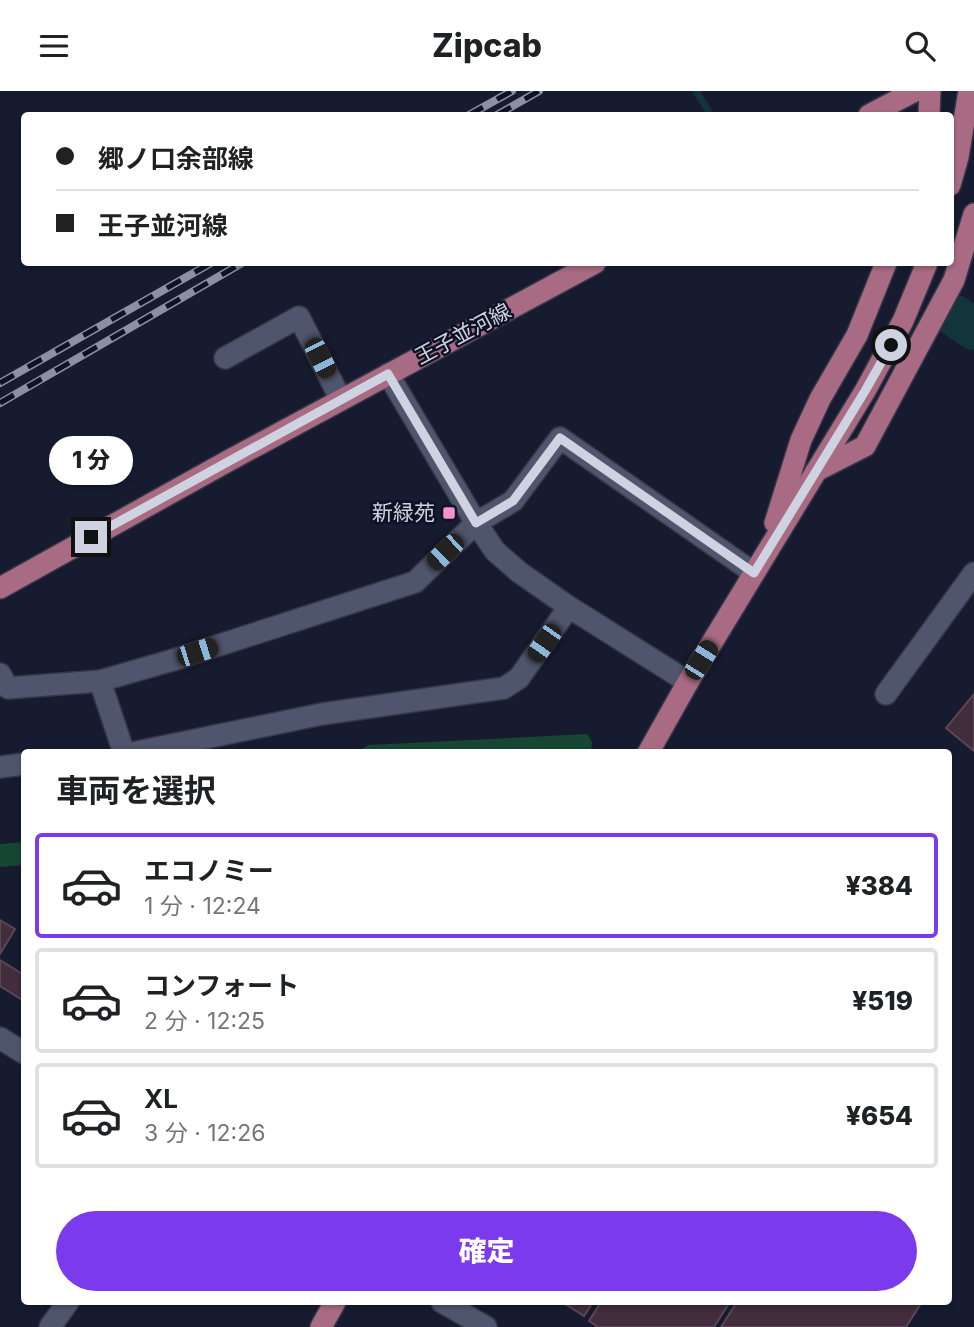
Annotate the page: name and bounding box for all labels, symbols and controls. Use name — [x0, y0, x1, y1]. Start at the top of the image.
text: Zipcab — [432, 26, 542, 65]
icon: menu — [35, 27, 73, 65]
icon: search — [901, 27, 939, 65]
text: 郷ノ口余部線 — [98, 143, 254, 174]
text: 王子並河線 — [98, 210, 228, 241]
street label: 王子並河線 — [411, 298, 515, 369]
route start — [875, 329, 907, 361]
car — [302, 335, 339, 381]
callout: 1 分 — [49, 435, 133, 485]
text: 1 分 — [72, 446, 110, 474]
place label: 新緑苑 — [372, 500, 435, 525]
marker: 新緑苑 — [441, 505, 457, 521]
route end — [75, 521, 107, 553]
car — [423, 530, 468, 574]
car — [524, 620, 565, 666]
car — [174, 636, 221, 668]
car — [681, 637, 722, 683]
text: 車両を選択 — [56, 771, 216, 810]
icon: car — [60, 854, 123, 917]
text: エコノミー — [144, 855, 274, 886]
text: ¥384 — [846, 870, 913, 901]
text: 1 分 · 12:24 — [144, 892, 261, 920]
icon: car — [60, 969, 123, 1032]
text: コンフォート — [144, 970, 299, 1001]
text: ¥519 — [852, 985, 913, 1016]
text: 2 分 · 12:25 — [144, 1007, 265, 1035]
text: XL — [144, 1083, 178, 1114]
icon: car — [60, 1084, 123, 1147]
text: ¥654 — [846, 1100, 913, 1131]
text: 3 分 · 12:26 — [144, 1119, 266, 1147]
button: 確定 — [56, 1211, 917, 1291]

